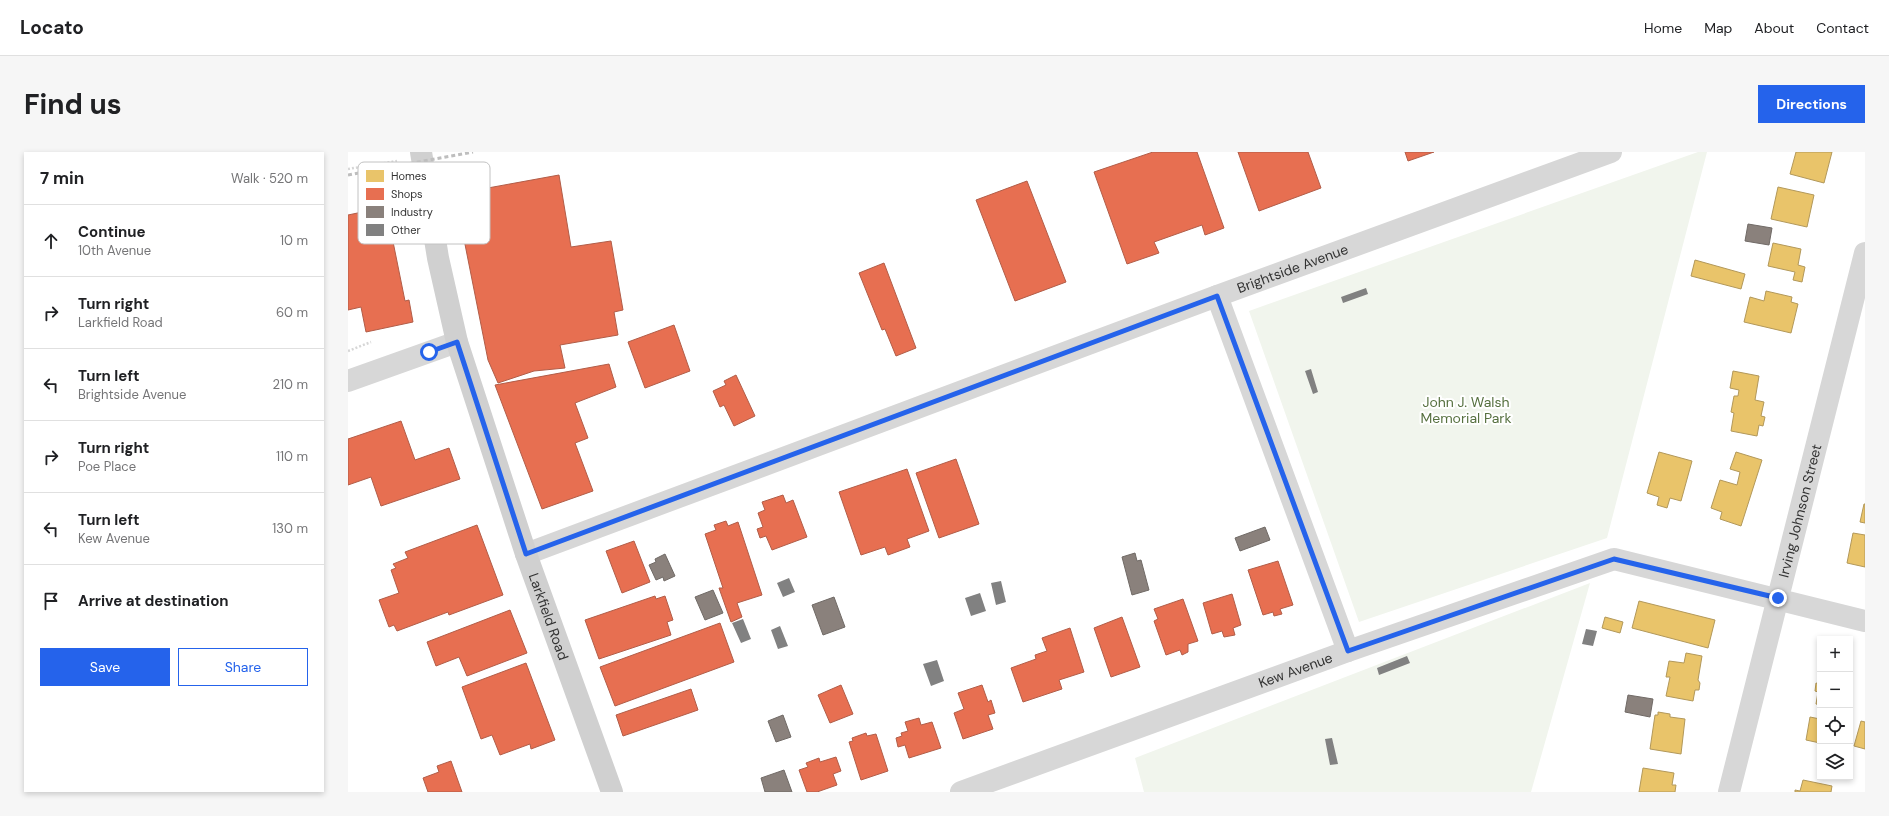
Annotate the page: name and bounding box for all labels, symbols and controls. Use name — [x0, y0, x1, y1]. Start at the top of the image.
text: Locato — [20, 15, 84, 40]
text: Home — [1644, 19, 1682, 37]
text: Map — [1704, 19, 1732, 37]
text: About — [1754, 19, 1794, 37]
text: Contact — [1816, 19, 1869, 37]
button: Directions — [1758, 85, 1865, 123]
text: Find us — [24, 86, 122, 123]
legend — [358, 162, 490, 244]
text: 7 min — [40, 167, 84, 189]
text: Homes — [391, 169, 427, 183]
text: Walk · 520 m — [231, 170, 308, 187]
text: Shops — [391, 187, 423, 201]
text: Industry — [391, 205, 433, 219]
text: Continue — [78, 222, 146, 242]
text: Other — [391, 223, 420, 237]
icon: ahead — [40, 230, 62, 252]
text: 10 m — [280, 232, 308, 249]
street label: Brightside Avenue — [1235, 240, 1351, 297]
text: 10th Avenue — [78, 242, 151, 259]
text: Turn right — [78, 294, 149, 314]
icon: right — [40, 302, 62, 324]
text: 60 m — [276, 304, 308, 321]
text: Larkfield Road — [78, 314, 163, 331]
route start — [420, 343, 438, 361]
text: Turn left — [78, 366, 139, 386]
icon: left — [40, 374, 62, 396]
text: 210 m — [273, 376, 308, 393]
text: Brightside Avenue — [78, 386, 186, 403]
park label: John J. Walsh Memorial Park — [1420, 393, 1512, 427]
text: Turn right — [78, 438, 149, 458]
street label: Irving Johnson Street — [1774, 442, 1825, 579]
icon: right — [40, 446, 62, 468]
text: 110 m — [276, 448, 308, 465]
text: Poe Place — [78, 458, 136, 475]
text: Turn left — [78, 510, 139, 530]
icon: left — [40, 518, 62, 540]
text: 130 m — [272, 520, 308, 537]
text: Kew Avenue — [78, 530, 150, 547]
street label: Larkfield Road — [525, 571, 573, 663]
route end — [1769, 589, 1787, 607]
icon: arrive — [40, 590, 62, 612]
text: Arrive at destination — [78, 591, 229, 611]
map controls — [1817, 636, 1853, 780]
button: + — [1817, 636, 1853, 672]
button: Save — [40, 648, 170, 686]
button: Share — [178, 648, 308, 686]
street label: Kew Avenue — [1256, 648, 1335, 692]
button: − — [1817, 672, 1853, 708]
button: locate — [1817, 708, 1853, 744]
button: layers — [1817, 744, 1853, 780]

